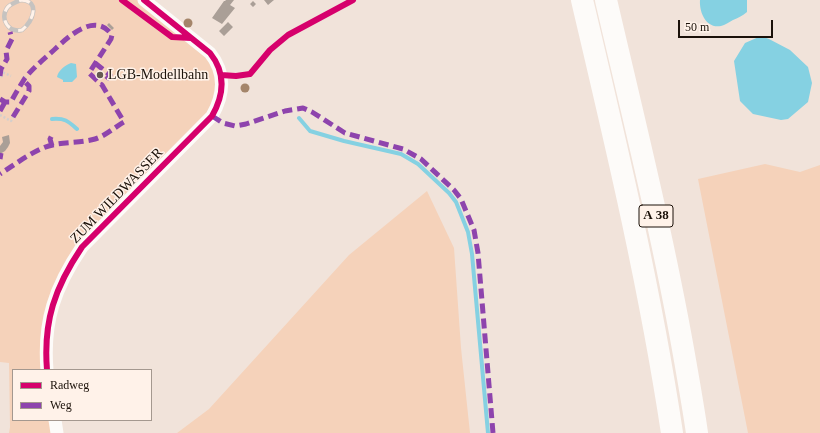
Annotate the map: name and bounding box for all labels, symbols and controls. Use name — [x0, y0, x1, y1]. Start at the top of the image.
scale bar — [680, 12, 775, 38]
text: 50 m — [685, 20, 709, 34]
place label: LGB-Modellbahn — [108, 67, 208, 83]
marker: LGB-Modellbahn — [95, 70, 105, 80]
street label: ZUM WILDWASSER — [67, 145, 167, 247]
road number: A 38 — [639, 205, 673, 227]
legend — [12, 369, 152, 421]
text: Radweg — [50, 378, 89, 392]
text: Weg — [50, 398, 72, 412]

